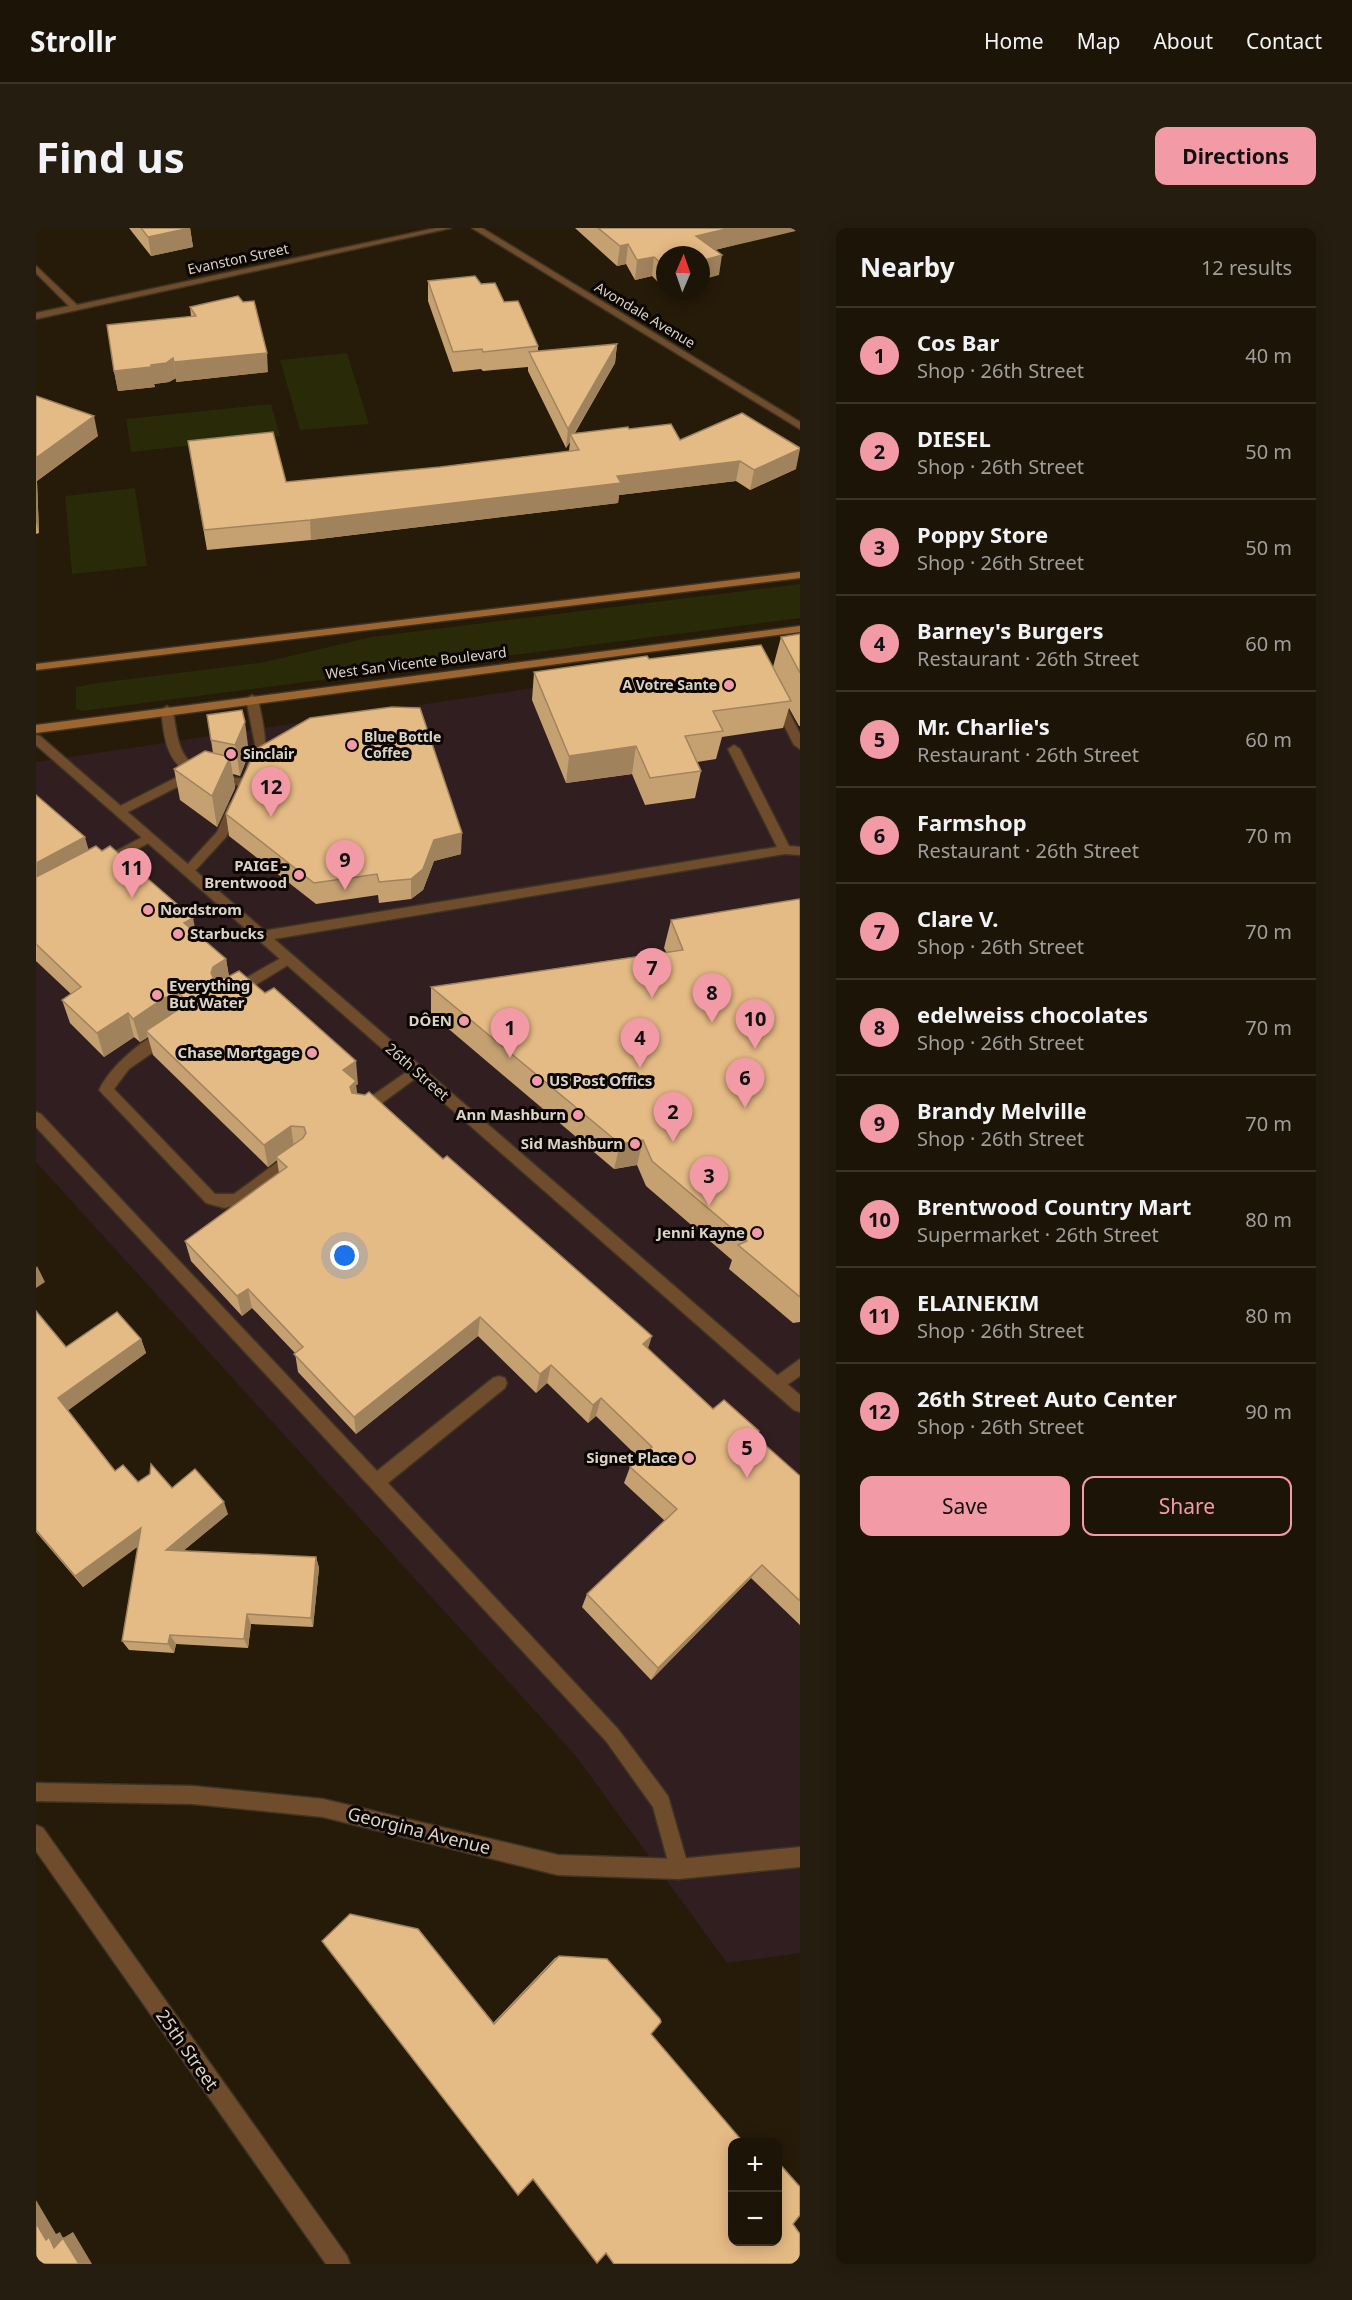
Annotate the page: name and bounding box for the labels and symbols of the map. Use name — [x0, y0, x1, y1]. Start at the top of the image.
street label: Evanston Street — [186, 239, 290, 279]
north arrow — [656, 246, 710, 300]
street label: Avondale Avenue — [592, 277, 699, 352]
street label: West San Vicente Boulevard — [324, 642, 508, 683]
place label: A Votre Sante — [622, 675, 717, 694]
marker: A Votre Sante — [722, 678, 736, 692]
place label: Blue Bottle Coffee — [364, 727, 441, 762]
marker: Blue Bottle Coffee — [345, 738, 359, 752]
place label: Sinclair — [243, 744, 295, 763]
marker: Sinclair — [224, 747, 238, 761]
pin: 12 — [252, 768, 290, 817]
pin: 9 — [326, 840, 364, 890]
pin: 11 — [112, 848, 152, 898]
place label: PAIGE - Brentwood — [204, 855, 287, 892]
marker: PAIGE - Brentwood — [292, 868, 306, 882]
place label: Nordstrom — [160, 899, 242, 919]
marker: Nordstrom — [141, 903, 155, 917]
place label: Starbucks — [190, 923, 264, 943]
marker: Starbucks — [171, 927, 185, 941]
pin: 7 — [632, 948, 672, 998]
pin: 8 — [692, 974, 732, 1023]
place label: Everything But Water — [169, 975, 250, 1012]
marker: Everything But Water — [150, 988, 164, 1002]
pin: 10 — [736, 1000, 774, 1049]
pin: 1 — [490, 1008, 530, 1058]
place label: DÔEN — [409, 1010, 452, 1030]
marker: DÔEN — [457, 1014, 471, 1028]
pin: 4 — [620, 1018, 660, 1068]
street label: 26th Street — [382, 1038, 454, 1105]
place label: Chase Mortgage — [178, 1042, 300, 1062]
marker: Chase Mortgage — [305, 1046, 319, 1060]
pin: 6 — [726, 1058, 764, 1108]
place label: US Post Offics — [549, 1070, 652, 1090]
marker: US Post Offics — [530, 1074, 544, 1088]
pin: 2 — [654, 1092, 692, 1142]
place label: Ann Mashburn — [456, 1104, 566, 1124]
marker: Ann Mashburn — [571, 1108, 585, 1122]
place label: Sid Mashburn — [521, 1133, 623, 1153]
marker: Sid Mashburn — [628, 1137, 642, 1151]
pin: 3 — [690, 1156, 728, 1206]
place label: Jenni Kayne — [655, 1222, 745, 1242]
marker: Jenni Kayne — [750, 1226, 764, 1240]
your location — [330, 1241, 359, 1270]
pin: 5 — [728, 1428, 766, 1478]
place label: Signet Place — [586, 1447, 677, 1467]
marker: Signet Place — [682, 1451, 696, 1465]
street label: Georgina Avenue — [345, 1801, 493, 1859]
street label: 25th Street — [151, 2004, 225, 2095]

